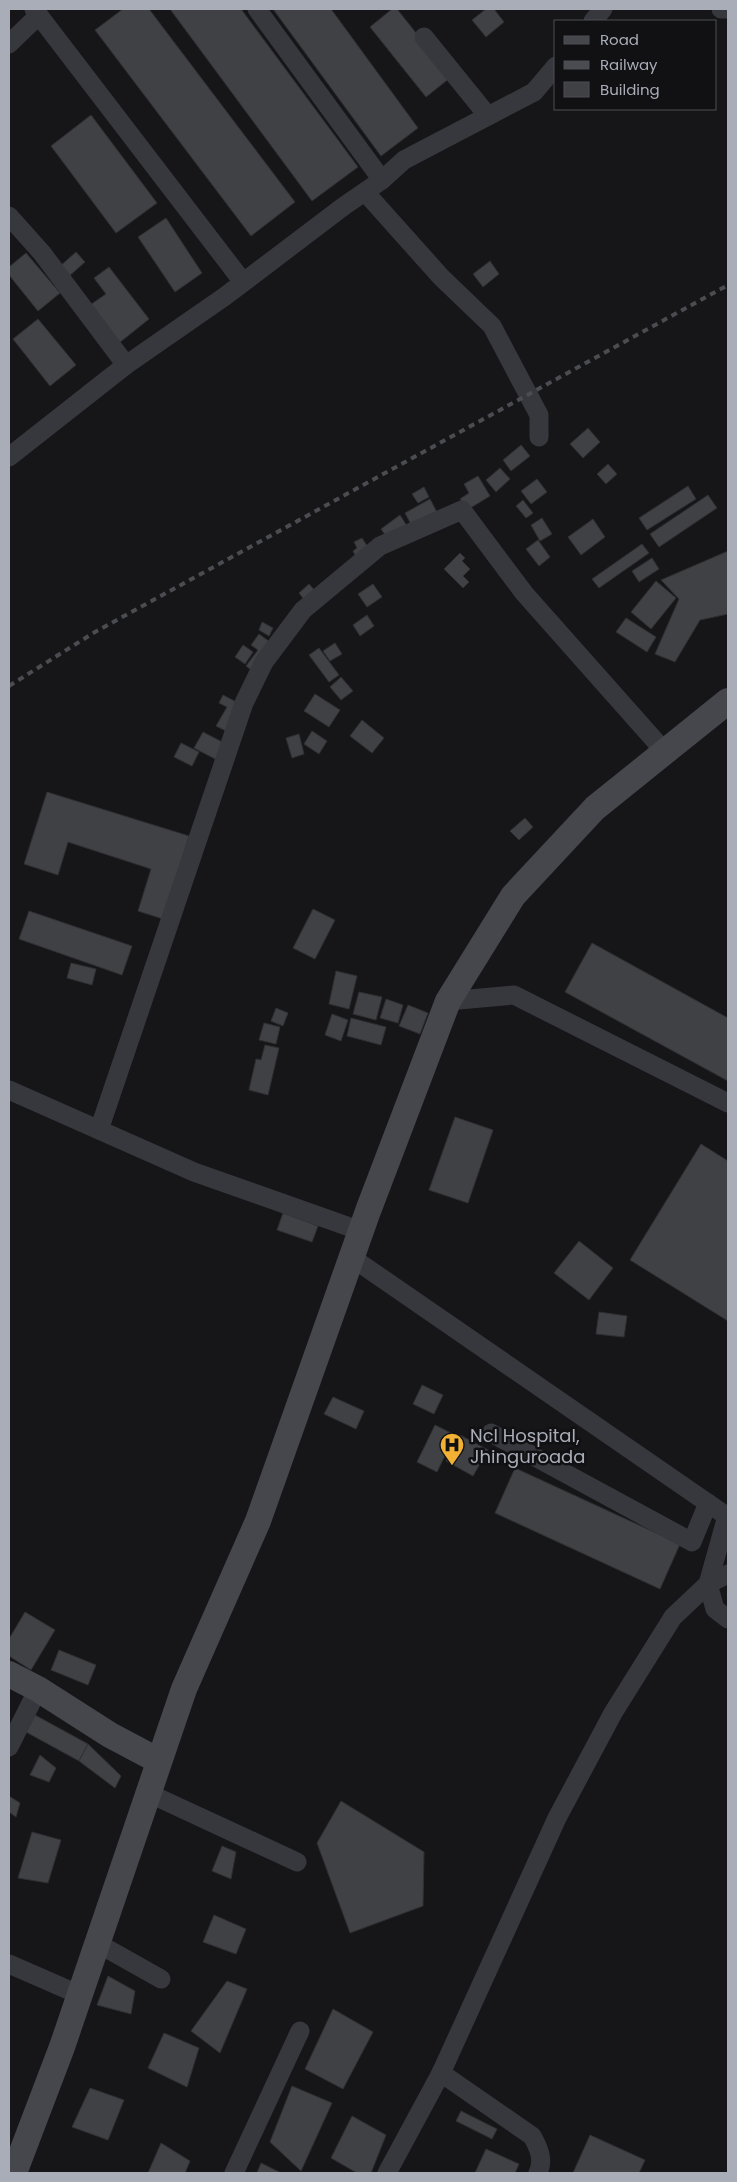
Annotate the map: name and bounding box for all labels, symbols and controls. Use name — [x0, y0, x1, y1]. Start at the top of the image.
legend — [554, 20, 717, 110]
text: Road — [600, 29, 639, 50]
text: Railway — [600, 54, 658, 75]
text: Building — [600, 79, 660, 100]
place label: Ncl Hospital, Jhinguroada — [470, 1423, 585, 1469]
hospital icon: Ncl Hospital, Jhinguroada — [439, 1432, 465, 1466]

